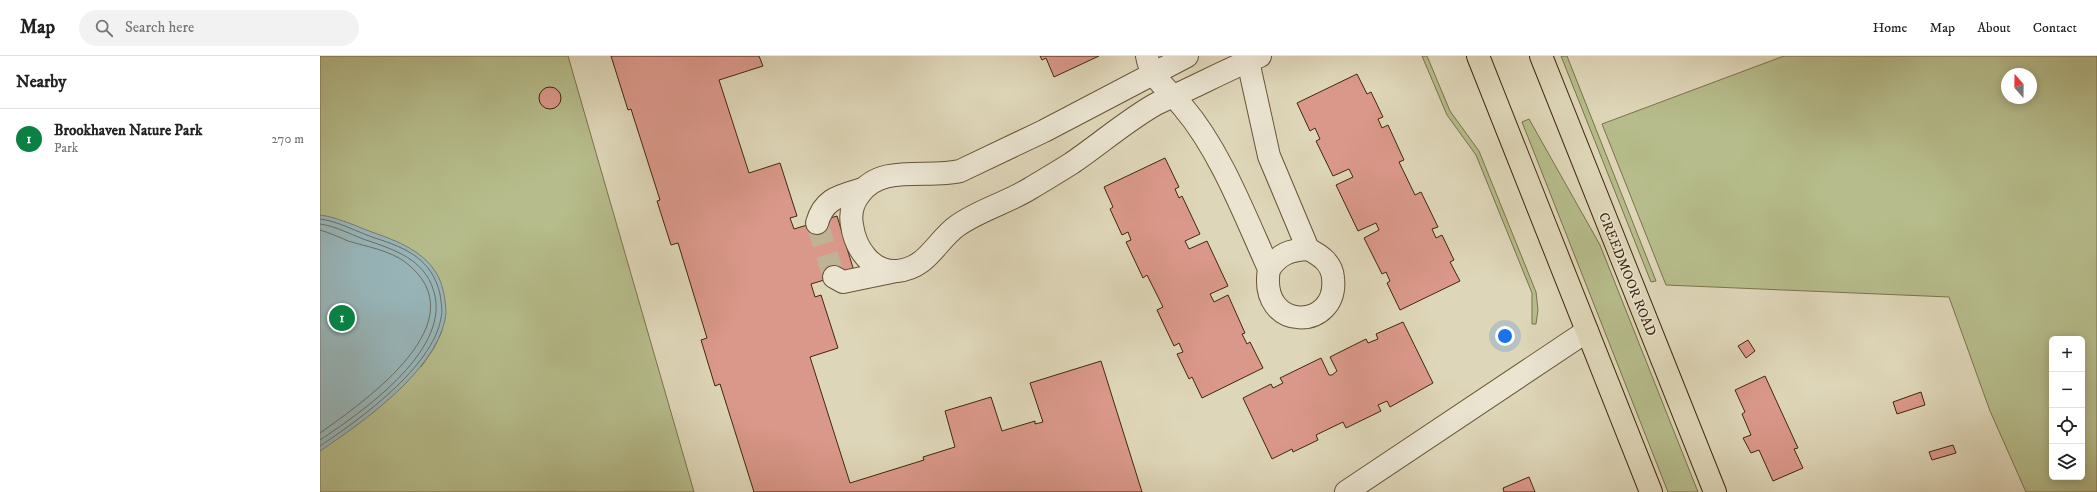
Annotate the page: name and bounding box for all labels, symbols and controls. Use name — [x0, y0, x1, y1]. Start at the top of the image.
search box — [79, 10, 359, 46]
text: Map — [20, 16, 55, 39]
icon: search — [93, 17, 115, 39]
text: Search here — [125, 18, 194, 37]
text: Home — [1873, 19, 1907, 37]
text: Map — [1929, 19, 1955, 37]
text: About — [1977, 19, 2011, 37]
text: Contact — [2033, 19, 2077, 37]
north arrow — [2001, 68, 2037, 104]
text: Nearby — [16, 71, 66, 93]
text: Brookhaven Nature Park — [54, 121, 202, 140]
text: 1 — [27, 131, 31, 147]
text: 270 m — [272, 131, 304, 147]
text: Park — [54, 140, 78, 156]
street label: CREEDMOOR ROAD — [1594, 210, 1660, 339]
pin: 1 — [329, 303, 355, 333]
your location — [1495, 326, 1515, 346]
map controls — [2049, 336, 2085, 480]
button: + — [2049, 336, 2085, 372]
button: − — [2049, 372, 2085, 408]
button: locate — [2049, 408, 2085, 444]
button: layers — [2049, 444, 2085, 480]

